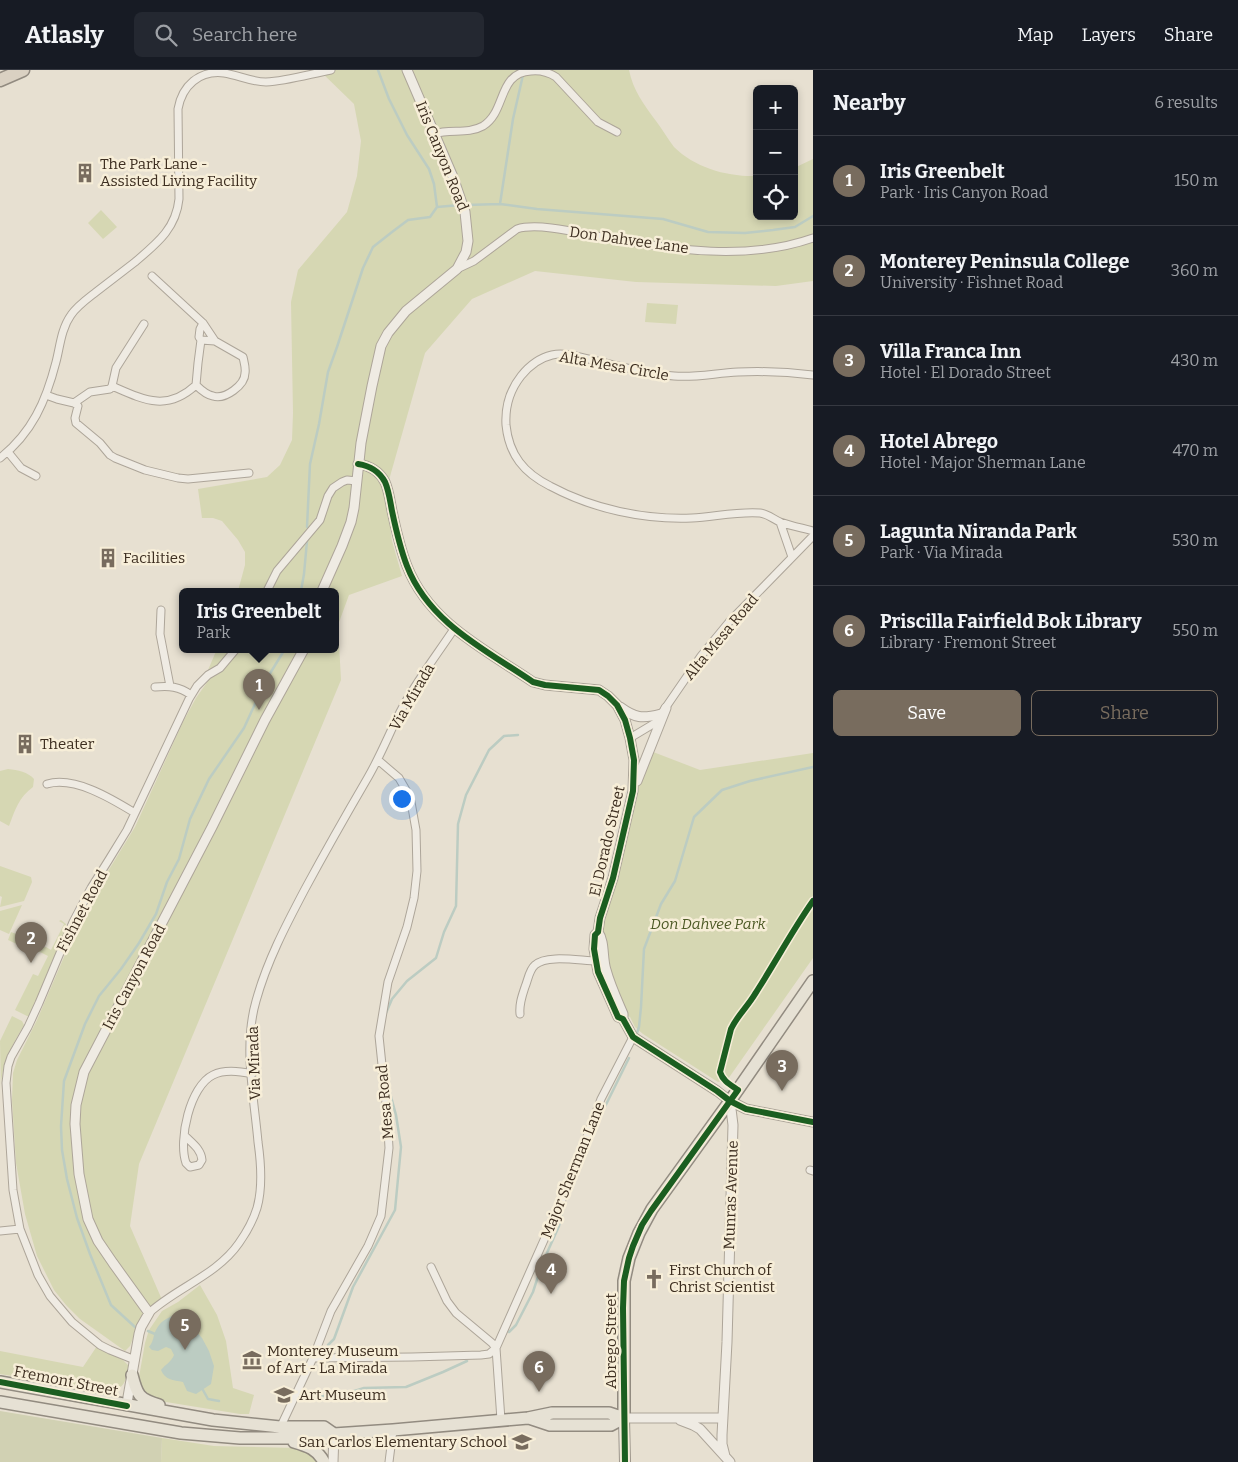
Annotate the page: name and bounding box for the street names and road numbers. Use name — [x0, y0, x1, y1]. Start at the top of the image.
street label: Iris Canyon Road — [412, 98, 472, 214]
street label: Don Dahvee Lane — [568, 223, 690, 257]
street label: Alta Mesa Circle — [558, 348, 670, 384]
street label: Alta Mesa Road — [680, 590, 762, 683]
street label: Via Mirada — [386, 660, 438, 734]
street label: El Dorado Street — [586, 783, 629, 898]
street label: Fishnet Road — [53, 867, 111, 955]
street label: Iris Canyon Road — [99, 921, 169, 1033]
street label: Via Mirada — [244, 1026, 264, 1100]
street label: Mesa Road — [373, 1064, 397, 1140]
street label: Major Sherman Lane — [537, 1099, 609, 1241]
street label: Munras Avenue — [720, 1140, 742, 1250]
street label: Abrego Street — [602, 1293, 620, 1389]
street label: Fremont Street — [12, 1362, 120, 1400]

